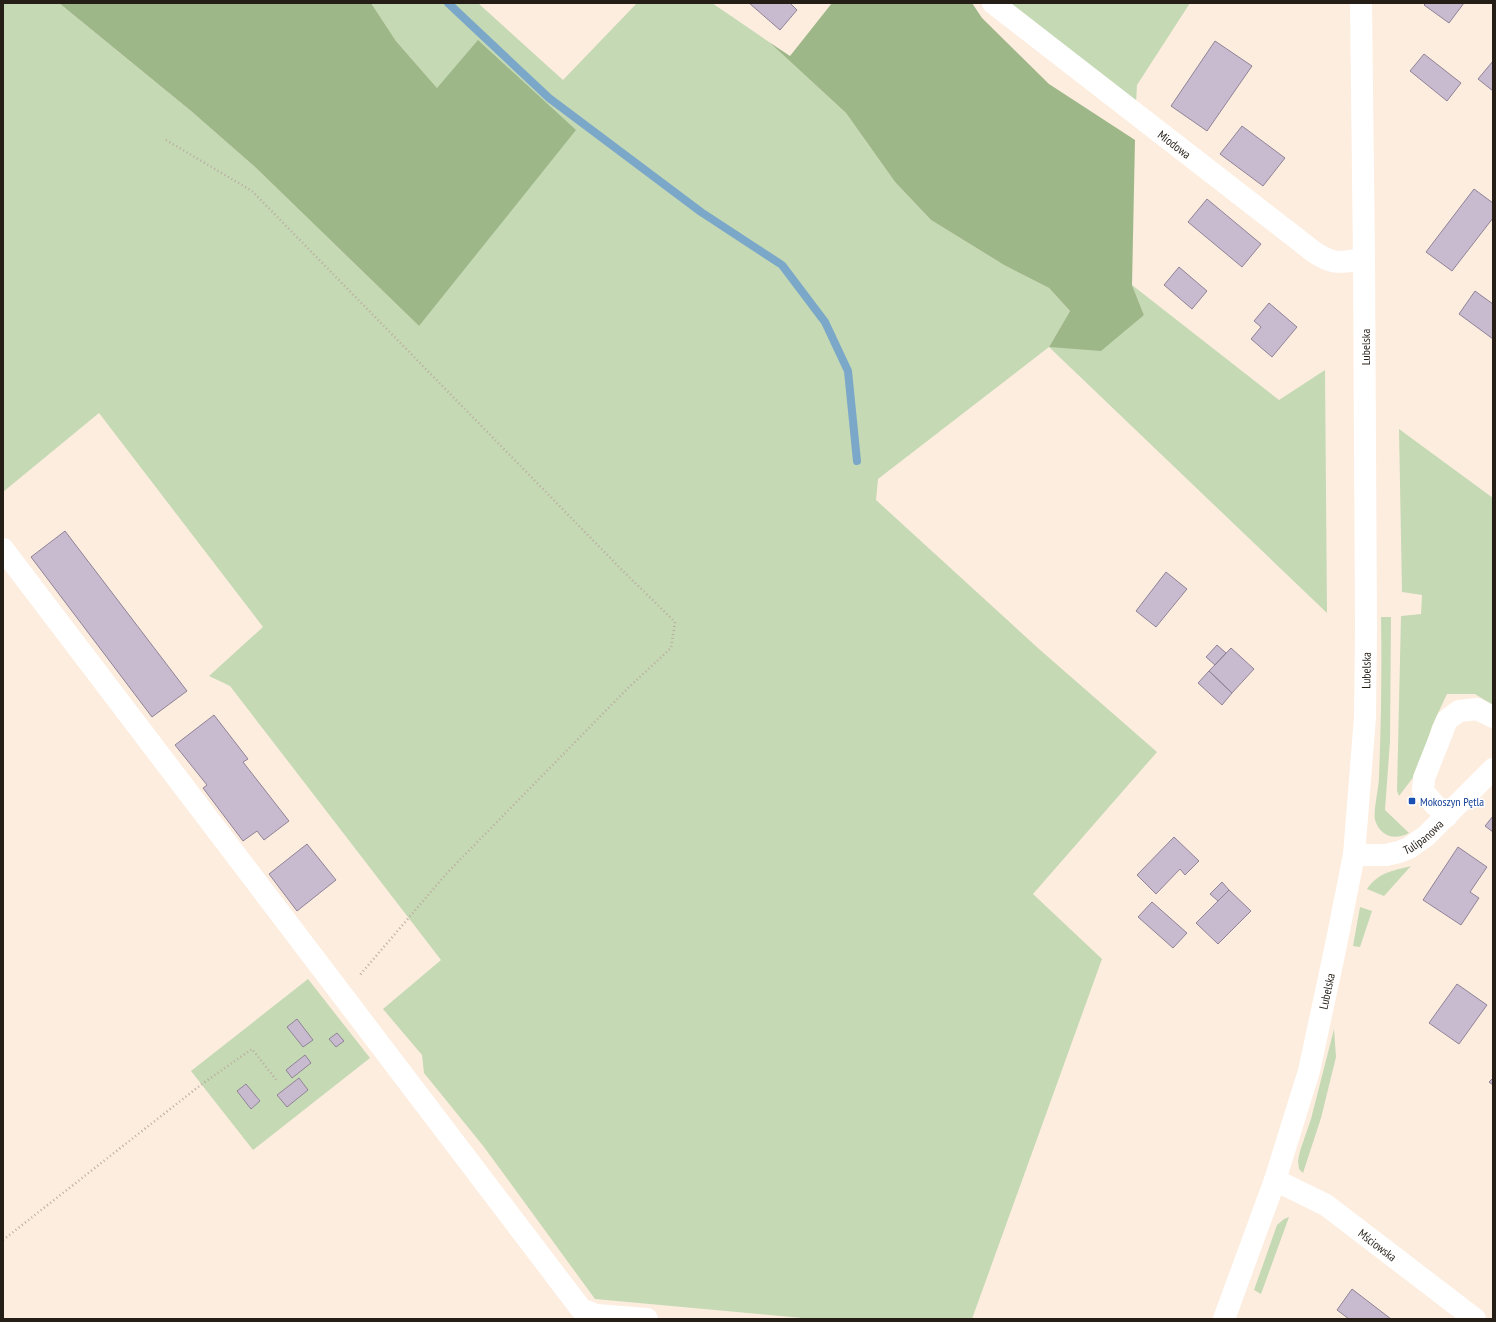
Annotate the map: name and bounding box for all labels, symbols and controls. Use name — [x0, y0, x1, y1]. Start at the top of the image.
street label: Miodowa — [1155, 127, 1194, 162]
street label: Lubelska — [1358, 329, 1373, 365]
street label: Lubelska — [1358, 652, 1373, 689]
place label: Mokoszyn Pętla — [1420, 794, 1484, 809]
marker: Mokoszyn Pętla — [1407, 796, 1417, 806]
street label: Tulipanowa — [1401, 816, 1446, 857]
street label: Lubelska — [1315, 971, 1337, 1011]
street label: Mściowska — [1356, 1225, 1400, 1264]

